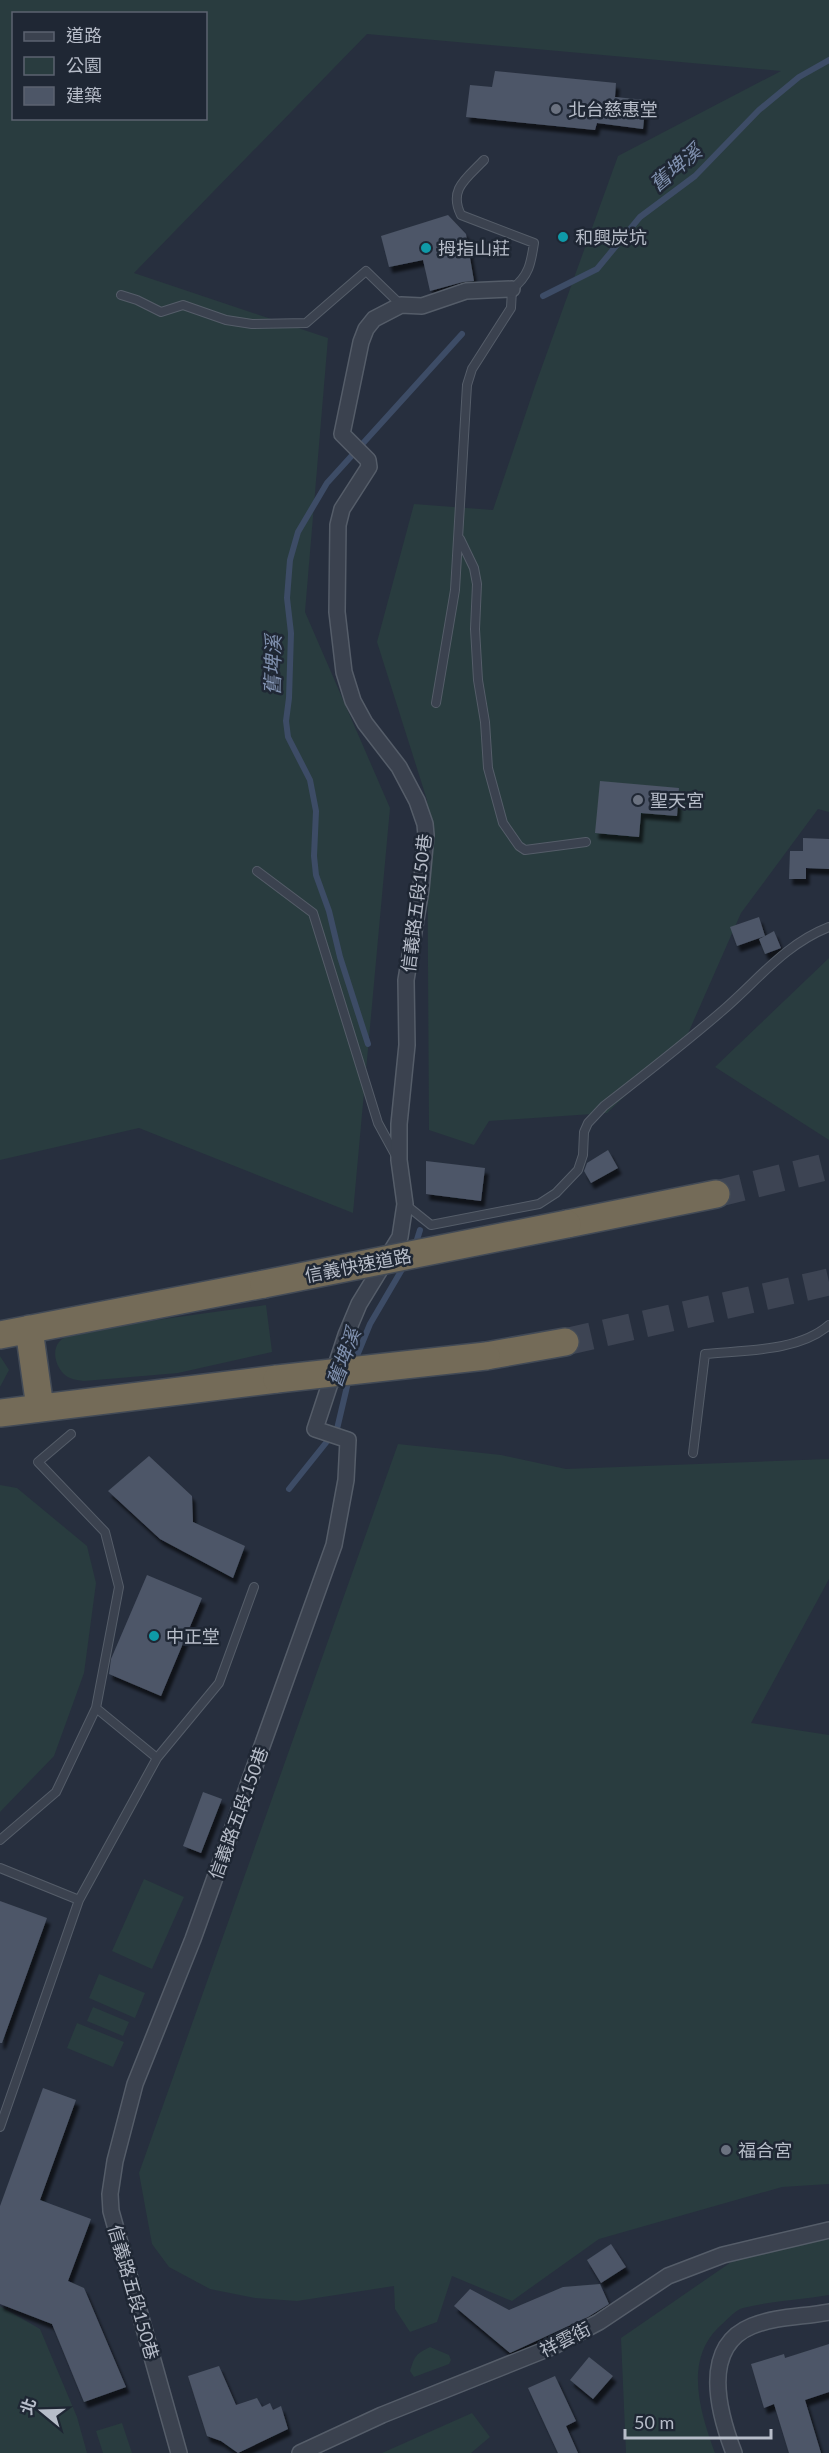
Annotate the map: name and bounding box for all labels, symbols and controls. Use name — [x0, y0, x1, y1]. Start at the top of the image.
legend — [12, 12, 207, 120]
text: 道路 — [66, 24, 102, 46]
text: 公園 — [66, 54, 102, 76]
text: 建築 — [66, 84, 102, 106]
place label: 北台慈惠堂 — [568, 98, 658, 120]
marker: 北台慈惠堂 — [549, 102, 563, 116]
water label: 舊埤溪 — [644, 137, 708, 195]
place label: 和興炭坑 — [575, 226, 647, 248]
marker: 和興炭坑 — [556, 230, 570, 244]
place label: 拇指山莊 — [438, 237, 510, 259]
marker: 拇指山莊 — [419, 241, 433, 255]
water label: 舊埤溪 — [259, 632, 285, 695]
place label: 聖天宮 — [650, 789, 704, 811]
marker: 聖天宮 — [631, 793, 645, 807]
street label: 信義路五段150巷 — [397, 833, 435, 973]
street label: 信義快速道路 — [303, 1244, 413, 1286]
water label: 舊埤溪 — [321, 1322, 366, 1389]
place label: 中正堂 — [166, 1625, 220, 1647]
marker: 中正堂 — [147, 1629, 161, 1643]
street label: 信義路五段150巷 — [204, 1744, 272, 1882]
place label: 福合宮 — [738, 2139, 792, 2161]
marker: 福合宮 — [719, 2143, 733, 2157]
street label: 信義路五段150巷 — [104, 2222, 164, 2362]
street label: 祥雲街 — [536, 2317, 594, 2361]
north arrow — [12, 2381, 72, 2441]
text: 北 — [16, 2395, 39, 2417]
scale bar — [625, 2402, 770, 2440]
text: 50 m — [634, 2411, 674, 2433]

